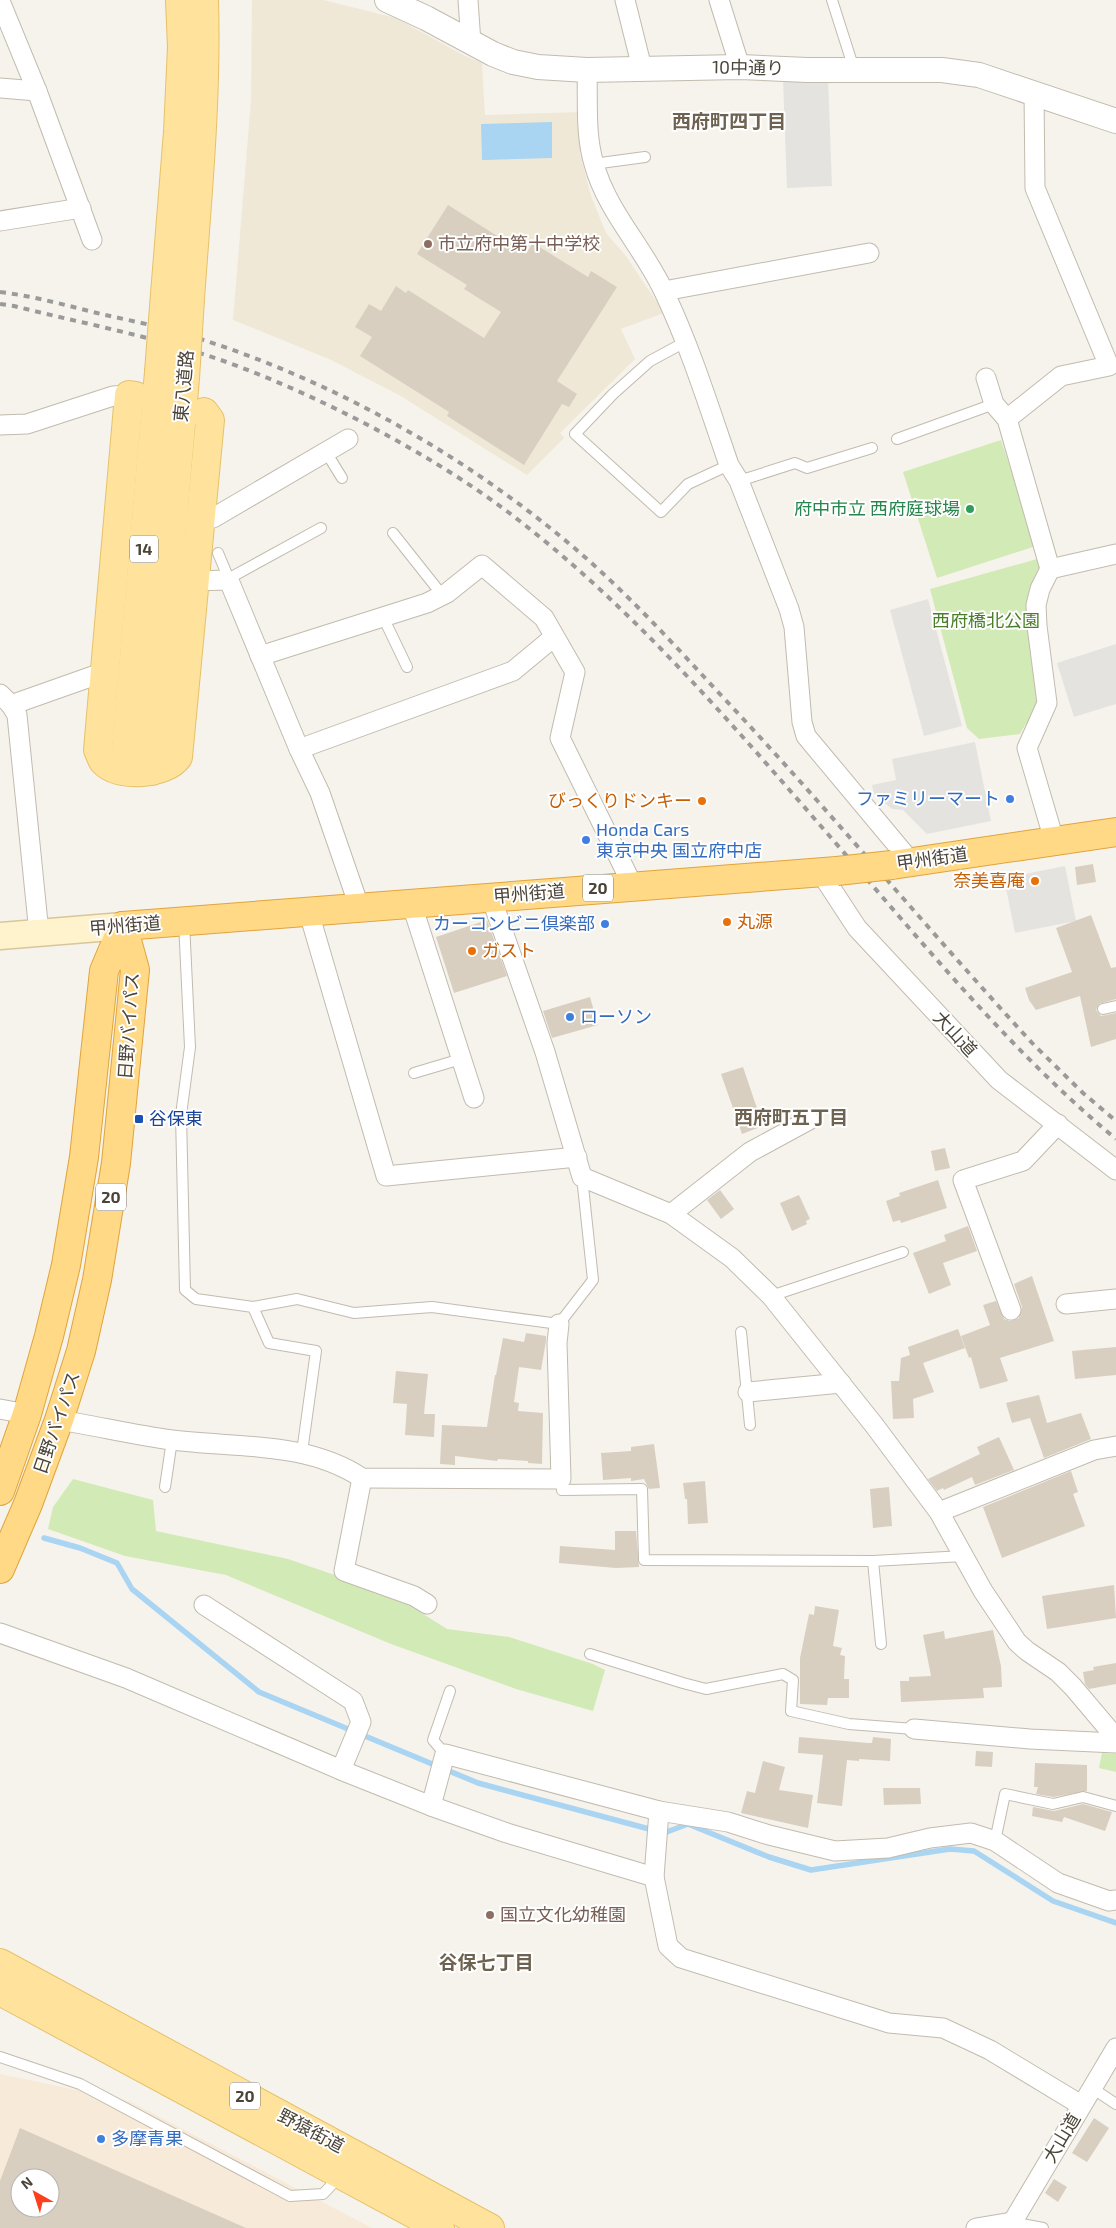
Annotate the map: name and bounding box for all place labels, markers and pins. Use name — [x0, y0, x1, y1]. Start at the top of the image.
place label: 市立府中第十中学校 — [438, 232, 600, 254]
marker: 市立府中第十中学校 — [422, 238, 434, 250]
place label: 府中市立 西府庭球場 — [794, 497, 960, 519]
marker: 府中市立 西府庭球場 — [964, 503, 976, 515]
place label: ファミリーマート — [856, 787, 1000, 809]
place label: びっくりドンキー — [548, 789, 692, 811]
marker: ファミリーマート — [1004, 793, 1016, 805]
marker: びっくりドンキー — [696, 795, 708, 807]
place label: Honda Cars 東京中央 国立府中店 — [596, 818, 762, 861]
marker: Honda Cars 東京中央 国立府中店 — [580, 834, 592, 846]
place label: 奈美喜庵 — [953, 869, 1025, 891]
marker: 奈美喜庵 — [1029, 875, 1041, 887]
place label: 丸源 — [737, 910, 773, 932]
place label: カーコンビニ倶楽部 — [433, 912, 595, 934]
marker: 丸源 — [721, 916, 733, 928]
marker: カーコンビニ倶楽部 — [599, 918, 611, 930]
place label: ガスト — [482, 939, 536, 961]
marker: ガスト — [466, 945, 478, 957]
place label: ローソン — [580, 1005, 652, 1027]
marker: ローソン — [564, 1011, 576, 1023]
place label: 谷保東 — [149, 1107, 203, 1129]
marker: 谷保東 — [133, 1113, 145, 1125]
place label: 国立文化幼稚園 — [500, 1903, 626, 1925]
marker: 国立文化幼稚園 — [484, 1909, 496, 1921]
place label: 多摩青果 — [111, 2127, 183, 2149]
marker: 多摩青果 — [95, 2133, 107, 2145]

